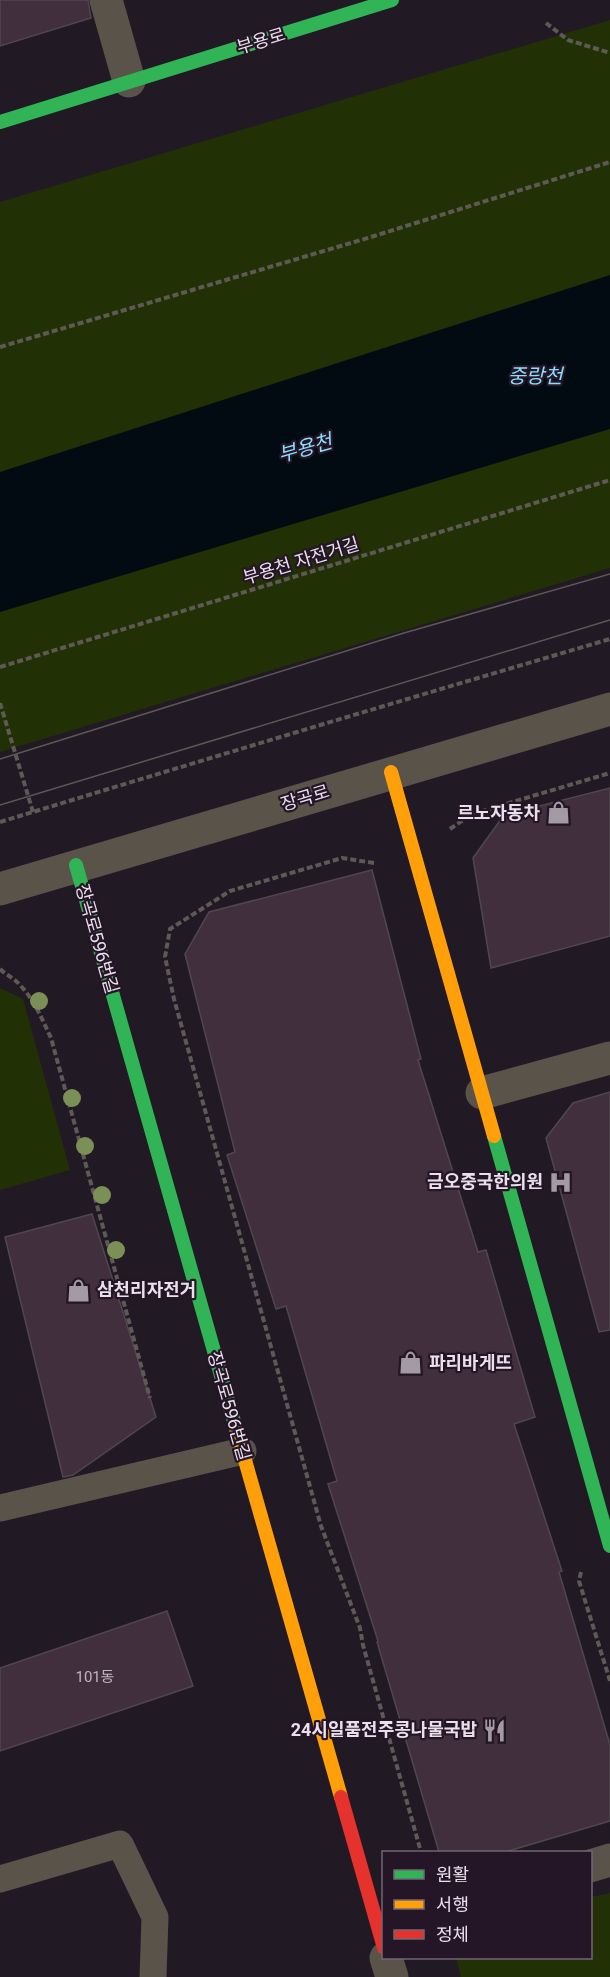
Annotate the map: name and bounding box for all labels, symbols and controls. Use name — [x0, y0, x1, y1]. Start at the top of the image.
street label: 부용로 — [234, 23, 288, 58]
water label: 중랑천 — [507, 364, 565, 388]
water label: 부용천 — [275, 428, 337, 467]
street label: 부용천 자전거길 — [240, 533, 361, 588]
street label: 장곡로 — [278, 780, 332, 815]
shop icon: 르노자동차 — [545, 800, 571, 826]
place label: 르노자동차 — [457, 802, 540, 823]
street label: 장곡로596번길 — [72, 882, 123, 996]
hospital icon: 금오중국한의원 — [548, 1169, 574, 1195]
place label: 금오중국한의원 — [427, 1171, 543, 1192]
shop icon: 삼천리자전거 — [66, 1277, 92, 1303]
place label: 삼천리자전거 — [97, 1279, 196, 1300]
street label: 장곡로596번길 — [204, 1349, 255, 1463]
shop icon: 파리바게뜨 — [398, 1350, 424, 1376]
place label: 파리바게뜨 — [429, 1352, 512, 1373]
house number: 101동 — [75, 1668, 115, 1686]
restaurant icon: 24시일품전주콩나물국밥 — [482, 1717, 508, 1743]
place label: 24시일품전주콩나물국밥 — [291, 1719, 477, 1740]
legend — [382, 1851, 592, 1959]
text: 원활 — [436, 1864, 469, 1885]
text: 서행 — [436, 1894, 469, 1915]
text: 정체 — [436, 1924, 469, 1945]

